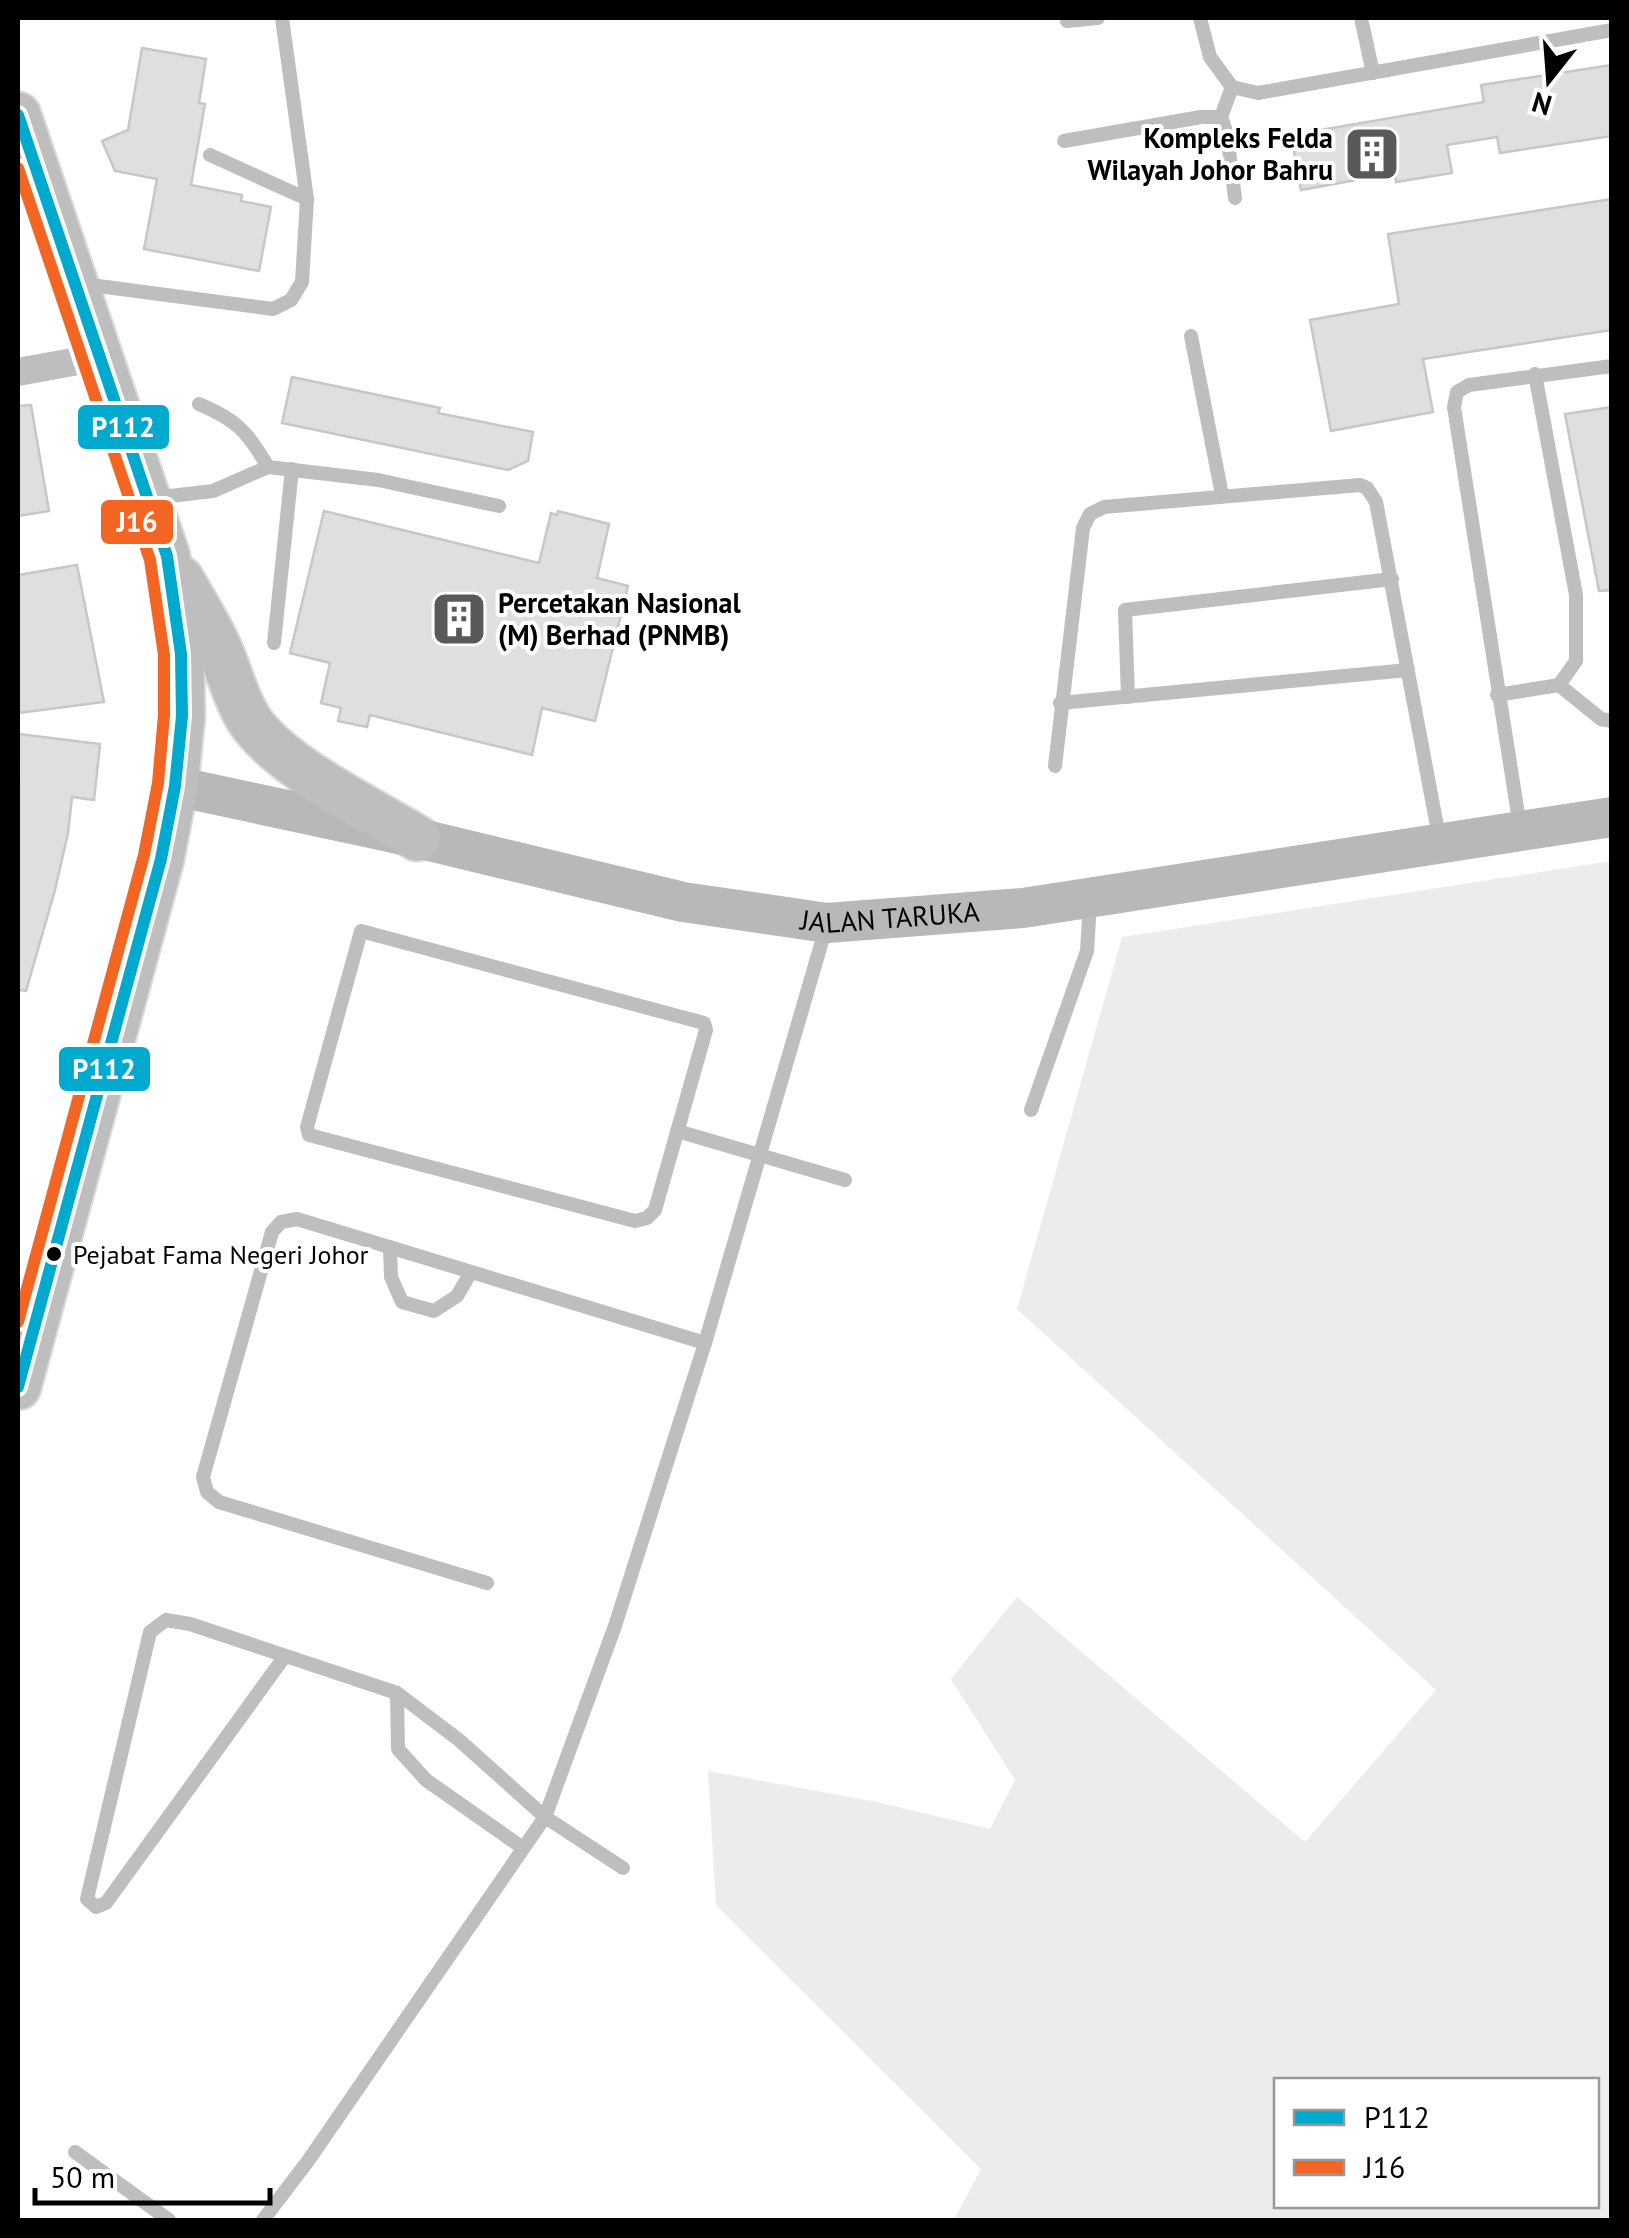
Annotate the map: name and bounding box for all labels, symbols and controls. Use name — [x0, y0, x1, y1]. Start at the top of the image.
north arrow — [1499, 30, 1599, 130]
text: N — [1527, 84, 1556, 125]
place label: Kompleks Felda Wilayah Johor Bahru — [1087, 119, 1333, 188]
building icon: Kompleks Felda Wilayah Johor Bahru — [1342, 124, 1402, 184]
line badge: P112 — [76, 403, 171, 451]
text: P112 — [91, 408, 155, 445]
line badge: J16 — [99, 498, 175, 546]
text: J16 — [115, 503, 158, 540]
place label: Percetakan Nasional (M) Berhad (PNMB) — [498, 584, 741, 653]
building icon: Percetakan Nasional (M) Berhad (PNMB) — [429, 589, 489, 649]
street label: JALAN TARUKA — [798, 892, 981, 941]
line badge: P112 — [57, 1045, 152, 1093]
text: P112 — [72, 1050, 136, 1087]
place label: Pejabat Fama Negeri Johor — [73, 1238, 369, 1271]
marker: Pejabat Fama Negeri Johor — [44, 1244, 64, 1264]
legend — [1274, 2078, 1599, 2208]
text: P112 — [1364, 2097, 1430, 2136]
scale bar — [35, 2143, 270, 2205]
text: J16 — [1362, 2147, 1405, 2186]
text: 50 m — [50, 2157, 115, 2196]

